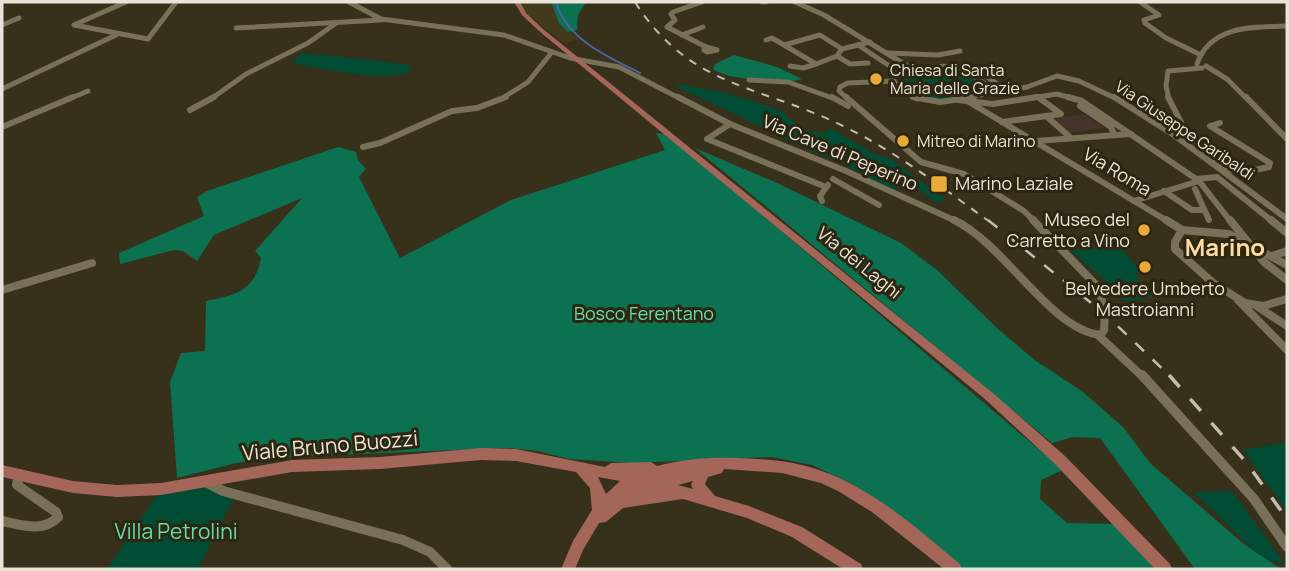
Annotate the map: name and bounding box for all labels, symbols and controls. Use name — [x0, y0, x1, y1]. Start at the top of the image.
place label: Chiesa di Santa Maria delle Grazie — [890, 59, 1020, 99]
marker: Chiesa di Santa Maria delle Grazie — [868, 71, 884, 87]
street label: Via Giuseppe Garibaldi — [1111, 75, 1259, 185]
street label: Via Cave di Peperino — [759, 109, 922, 196]
place label: Mitreo di Marino — [917, 130, 1035, 152]
marker: Mitreo di Marino — [895, 133, 911, 149]
street label: Via Roma — [1079, 141, 1156, 201]
place label: Marino Laziale — [955, 171, 1073, 195]
marker: Marino Laziale — [929, 174, 949, 194]
place label: Museo del Carretto a Vino — [1007, 207, 1130, 252]
street label: Via dei Laghi — [812, 221, 907, 304]
marker: Museo del Carretto a Vino — [1136, 222, 1152, 238]
district label: Marino — [1185, 230, 1265, 263]
marker: Belvedere Umberto Mastroianni — [1137, 259, 1153, 275]
place label: Belvedere Umberto Mastroianni — [1065, 276, 1225, 321]
park label: Bosco Ferentano — [574, 301, 714, 325]
street label: Viale Bruno Buozzi — [241, 423, 419, 467]
park label: Villa Petrolini — [114, 517, 238, 545]

